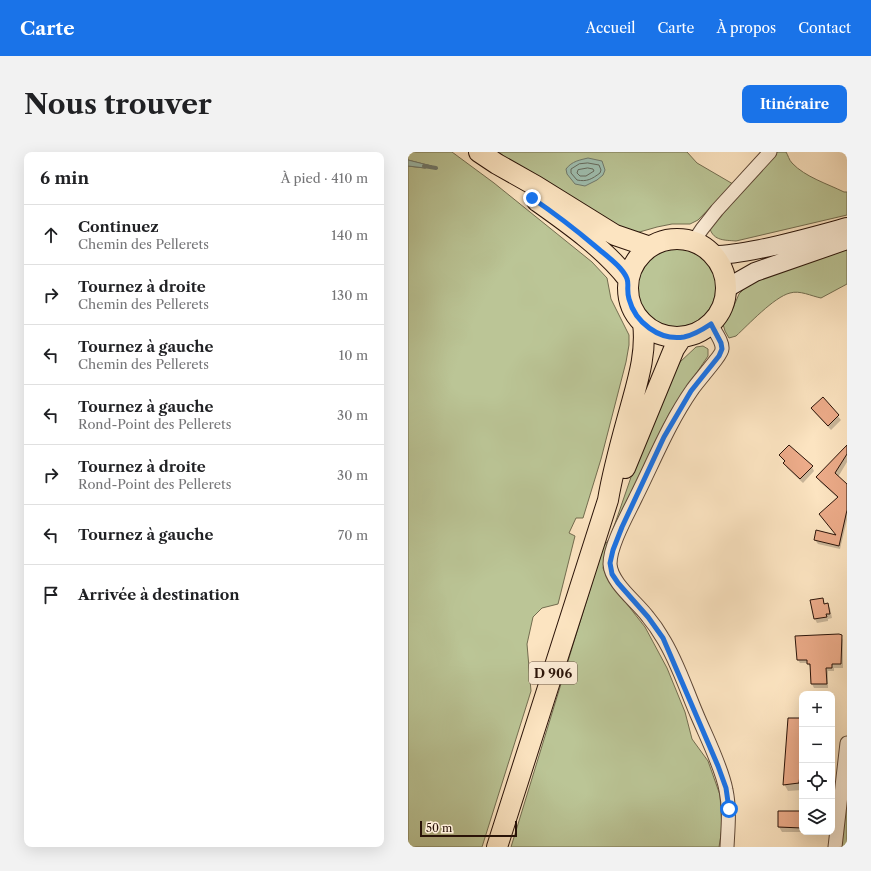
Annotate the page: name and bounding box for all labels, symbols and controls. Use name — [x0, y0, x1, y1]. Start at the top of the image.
text: Carte — [20, 17, 75, 40]
text: Accueil — [586, 19, 636, 37]
text: Carte — [658, 19, 694, 37]
text: À propos — [716, 19, 776, 37]
text: Contact — [798, 19, 851, 37]
button: Itinéraire — [742, 85, 847, 123]
text: Nous trouver — [24, 87, 212, 121]
text: 6 min — [40, 168, 89, 188]
text: À pied · 410 m — [281, 170, 368, 186]
route end — [523, 189, 541, 207]
text: Continuez — [78, 217, 159, 236]
icon: ahead — [40, 224, 62, 246]
text: 140 m — [331, 227, 368, 243]
text: Chemin des Pellerets — [78, 236, 209, 252]
text: Tournez à droite — [78, 277, 206, 296]
icon: right — [40, 284, 62, 306]
text: 130 m — [332, 287, 368, 303]
text: Chemin des Pellerets — [78, 296, 209, 312]
text: Tournez à gauche — [78, 337, 214, 356]
icon: left — [40, 344, 62, 366]
text: 10 m — [339, 347, 368, 363]
text: Chemin des Pellerets — [78, 356, 209, 372]
text: Tournez à gauche — [78, 397, 214, 416]
icon: left — [40, 404, 62, 426]
text: 30 m — [337, 407, 368, 423]
text: Rond-Point des Pellerets — [78, 416, 231, 432]
text: Tournez à droite — [78, 457, 206, 476]
icon: right — [40, 464, 62, 486]
text: 30 m — [337, 467, 368, 483]
text: Rond-Point des Pellerets — [78, 476, 231, 492]
icon: left — [40, 524, 62, 546]
text: Tournez à gauche — [78, 525, 214, 544]
text: 70 m — [338, 527, 368, 543]
icon: arrive — [40, 584, 62, 606]
text: Arrivée à destination — [78, 585, 240, 604]
road number: D 906 — [529, 662, 577, 684]
map controls — [799, 691, 835, 835]
button: + — [799, 691, 835, 727]
button: − — [799, 727, 835, 763]
button: locate — [799, 763, 835, 799]
button: layers — [799, 799, 835, 835]
route start — [720, 800, 738, 818]
scale bar — [420, 819, 517, 838]
text: 50 m — [426, 821, 452, 835]

